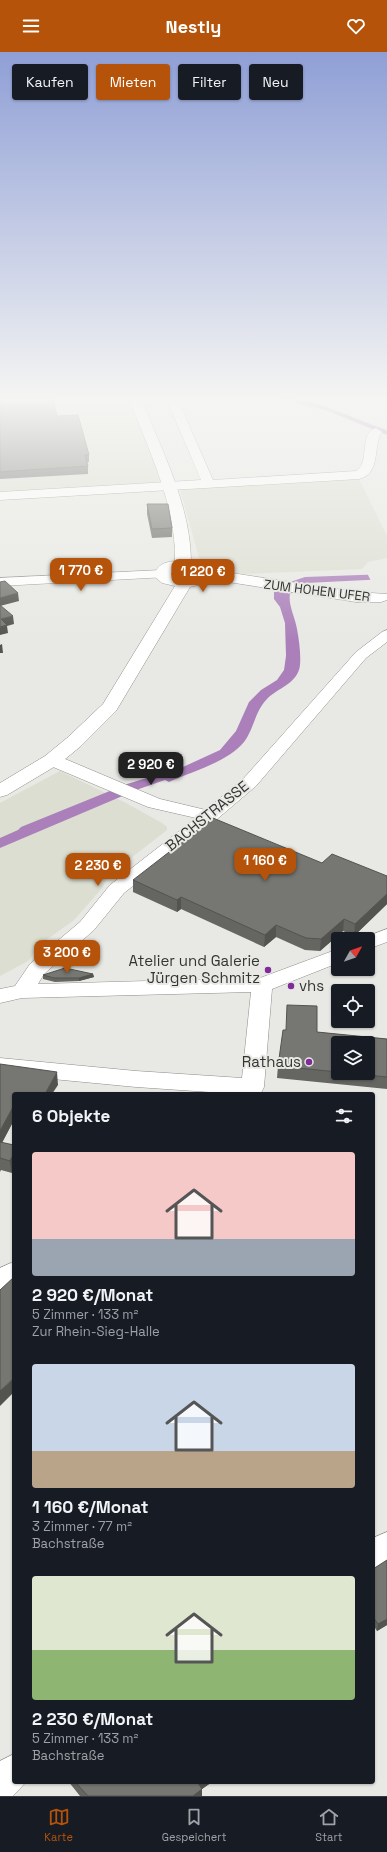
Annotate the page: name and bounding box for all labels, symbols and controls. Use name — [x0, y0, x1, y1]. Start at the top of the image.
icon: menu — [20, 15, 42, 37]
text: Nestly — [166, 15, 221, 38]
icon: heart — [345, 15, 367, 37]
chip: Kaufen — [12, 64, 88, 100]
chip: Mieten — [96, 64, 170, 100]
chip: Filter — [178, 64, 241, 100]
chip: Neu — [249, 64, 303, 100]
pin: 1 770 € — [44, 558, 118, 592]
pin: 1 220 € — [166, 559, 240, 593]
text: 1 770 € — [59, 562, 103, 579]
text: 1 220 € — [180, 563, 226, 580]
street label: ZUM HOHEN UFER — [263, 576, 371, 605]
pin: 2 920 € — [114, 752, 188, 786]
text: 2 920 € — [127, 756, 175, 773]
street label: BACHSTRASSE — [161, 776, 252, 855]
pin: 1 160 € — [228, 848, 302, 882]
text: 1 160 € — [243, 852, 287, 869]
pin: 2 230 € — [61, 853, 135, 887]
text: 2 230 € — [74, 857, 122, 874]
north arrow — [331, 932, 375, 976]
map controls — [331, 932, 375, 1080]
pin: 3 200 € — [30, 940, 104, 974]
text: 3 200 € — [43, 944, 91, 961]
place label: Atelier und Galerie Jürgen Schmitz — [128, 951, 260, 987]
marker: Atelier und Galerie Jürgen Schmitz — [263, 965, 273, 975]
place label: vhs — [299, 976, 324, 995]
marker: vhs — [286, 981, 296, 991]
button: locate — [331, 984, 375, 1028]
button: layers — [331, 1036, 375, 1080]
place label: Rathaus — [242, 1052, 301, 1071]
marker: Rathaus — [304, 1057, 314, 1067]
text: 6 Objekte — [32, 1105, 110, 1127]
icon: filters — [333, 1105, 355, 1127]
icon: home — [158, 1178, 230, 1250]
text: 2 920 €/Monat — [32, 1284, 153, 1306]
text: 5 Zimmer · 133 m² — [32, 1306, 138, 1323]
text: Zur Rhein-Sieg-Halle — [32, 1323, 160, 1340]
icon: home — [158, 1390, 230, 1462]
text: 1 160 €/Monat — [32, 1496, 148, 1518]
text: 3 Zimmer · 77 m² — [32, 1518, 132, 1535]
text: Bachstraße — [32, 1535, 104, 1552]
icon: home — [158, 1602, 230, 1674]
text: 2 230 €/Monat — [32, 1708, 153, 1730]
text: 5 Zimmer · 133 m² — [32, 1730, 138, 1747]
text: Bachstraße — [32, 1747, 104, 1764]
tab: Karte — [44, 1806, 73, 1844]
tab: Gespeichert — [162, 1806, 227, 1844]
tab: Start — [315, 1806, 343, 1844]

